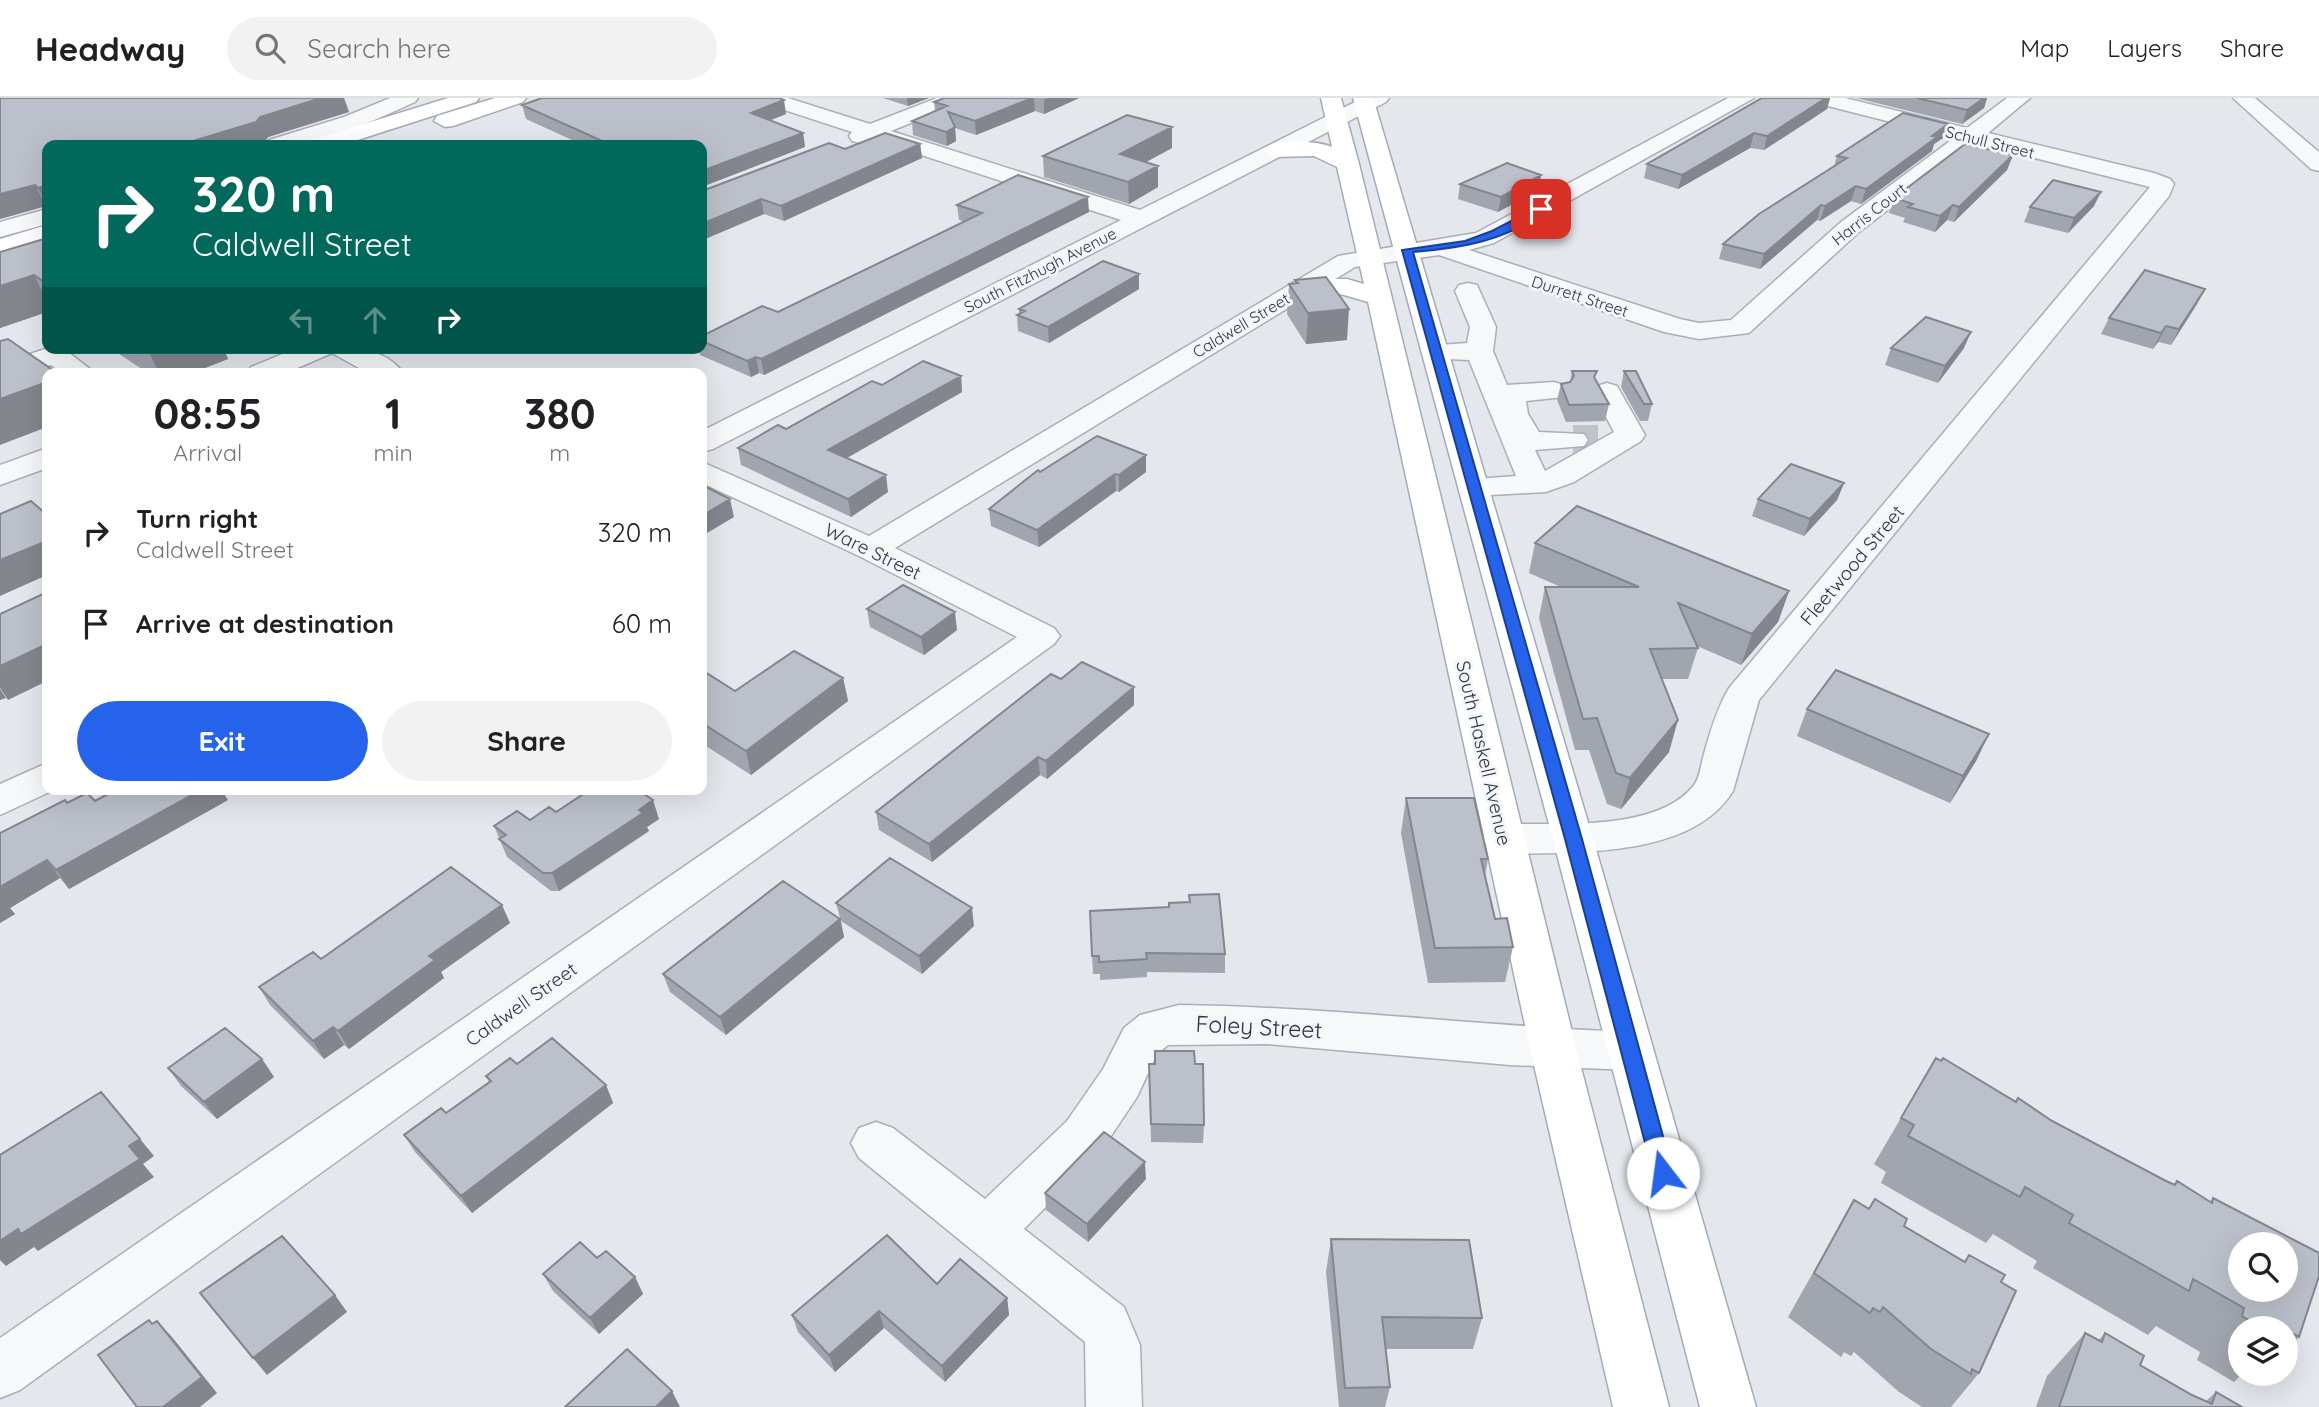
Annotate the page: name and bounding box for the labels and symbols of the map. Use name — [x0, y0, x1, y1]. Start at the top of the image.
street label: Schull Street — [1943, 121, 2037, 163]
pin — [1511, 179, 1571, 239]
street label: Harris Court — [1828, 179, 1910, 249]
street label: South Fitzhugh Avenue — [960, 223, 1120, 317]
street label: Durrett Street — [1529, 271, 1631, 321]
street label: Caldwell Street — [1189, 288, 1293, 362]
street label: Fleetwood Street — [1795, 500, 1909, 630]
street label: Ware Street — [821, 517, 925, 585]
street label: South Haskell Avenue — [1451, 658, 1517, 848]
street label: Caldwell Street — [461, 957, 581, 1051]
street label: Foley Street — [1195, 1009, 1323, 1044]
position arrow — [1626, 1136, 1700, 1210]

